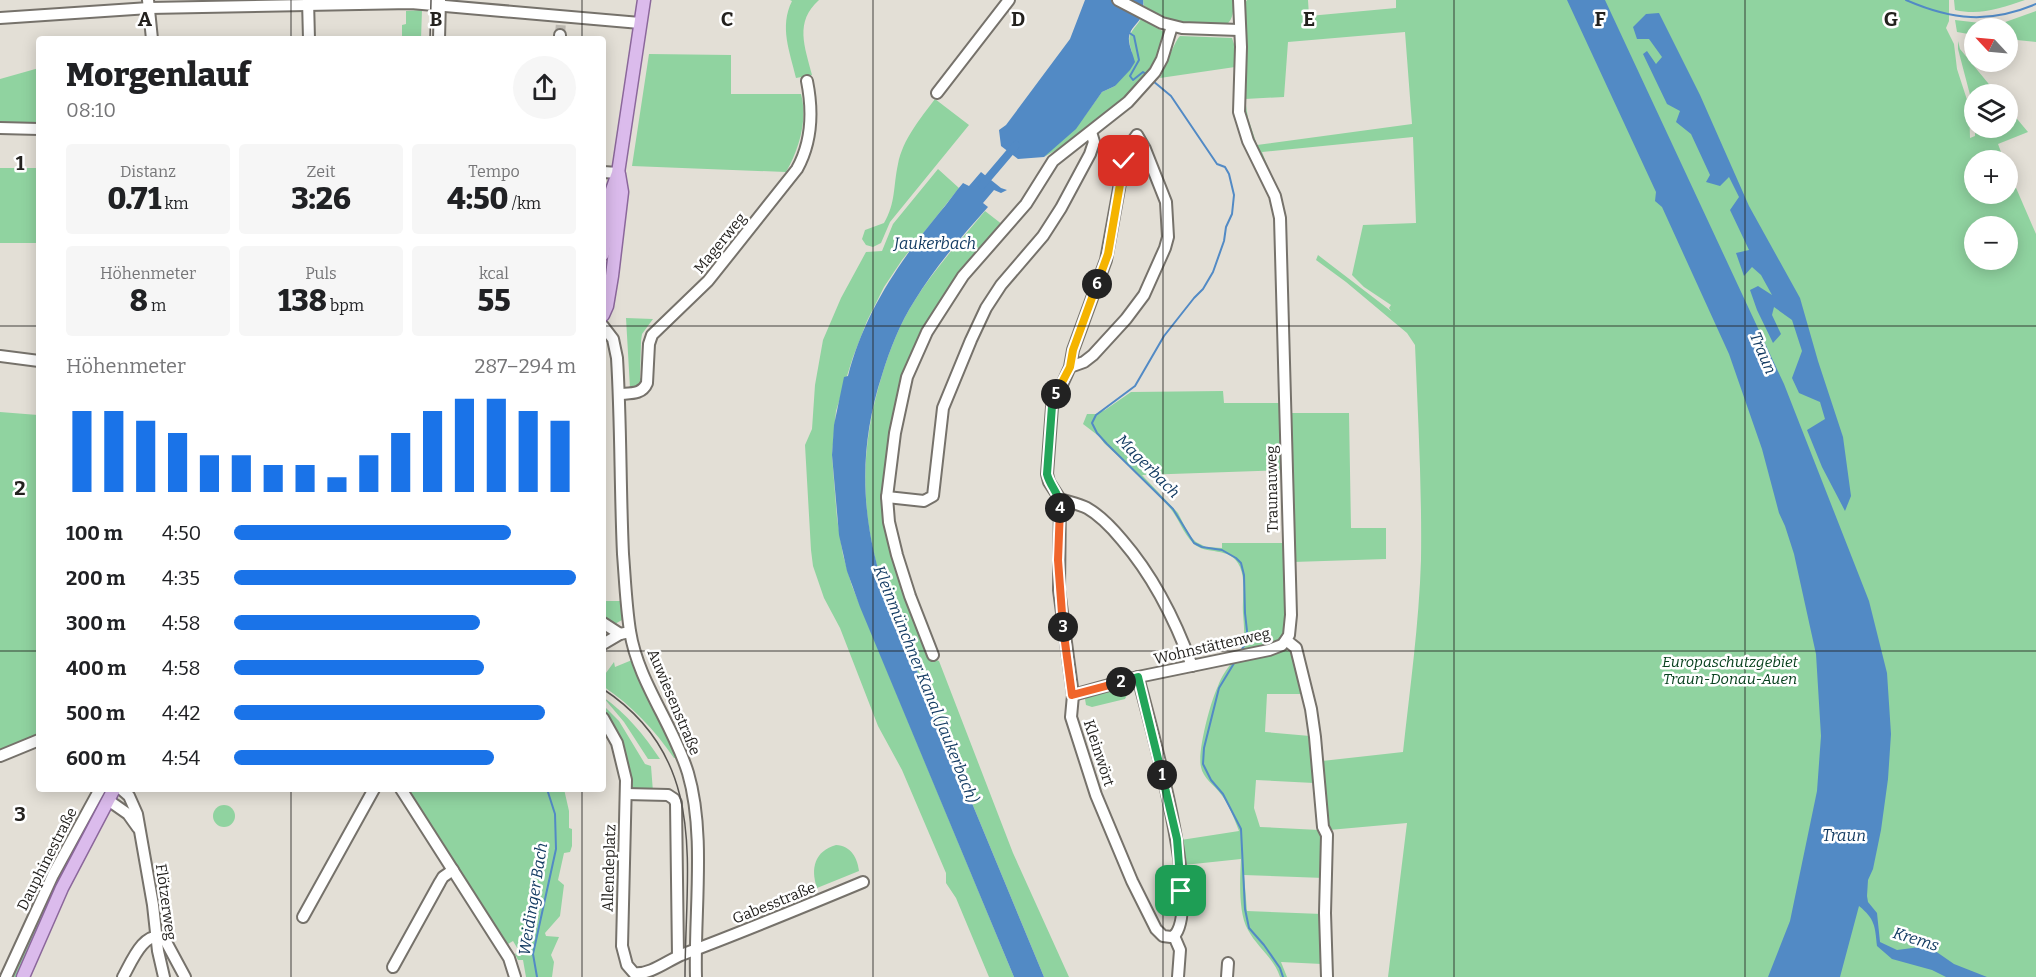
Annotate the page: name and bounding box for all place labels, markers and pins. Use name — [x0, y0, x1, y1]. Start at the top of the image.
pin — [1098, 135, 1149, 186]
pin: 6 — [1082, 269, 1112, 299]
pin: 5 — [1041, 379, 1071, 409]
pin: 4 — [1045, 493, 1075, 523]
pin: 3 — [1048, 612, 1078, 642]
pin: 2 — [1106, 667, 1136, 697]
pin: 1 — [1147, 760, 1177, 790]
pin — [1155, 865, 1206, 916]

